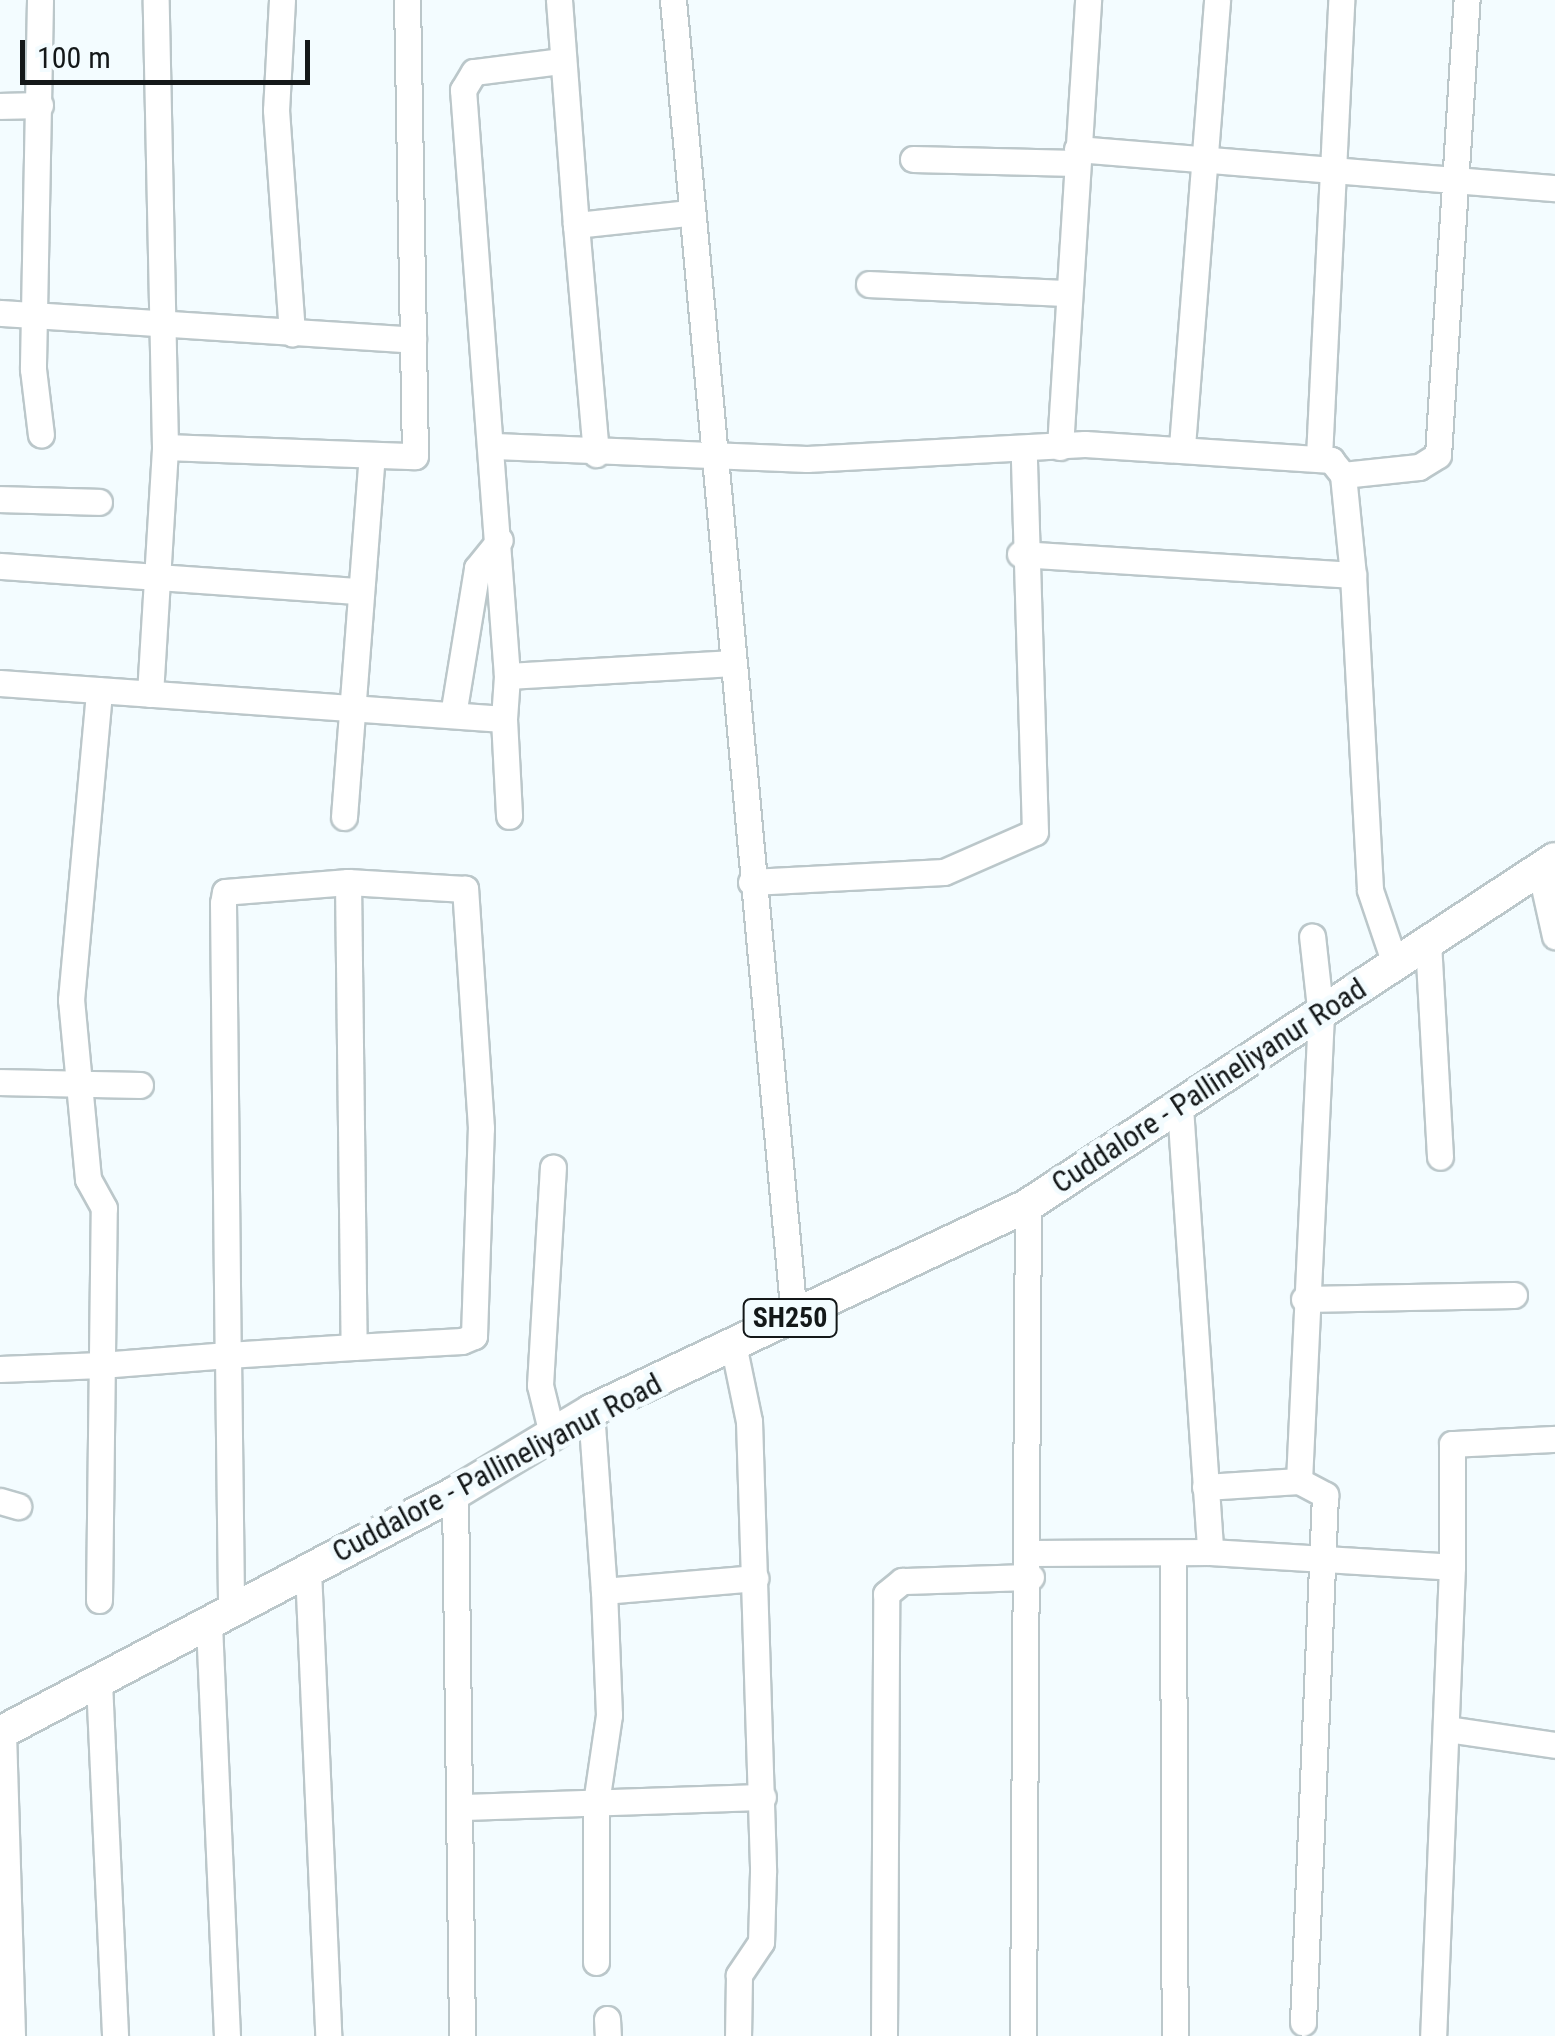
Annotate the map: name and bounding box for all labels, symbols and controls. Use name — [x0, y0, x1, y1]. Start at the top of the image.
scale bar — [25, 20, 315, 82]
text: 100 m — [37, 40, 111, 75]
street label: Cuddalore - Pallineliyanur Road — [1045, 971, 1373, 1201]
road number: SH250 — [742, 1295, 838, 1341]
street label: Cuddalore - Pallineliyanur Road — [326, 1366, 668, 1570]

